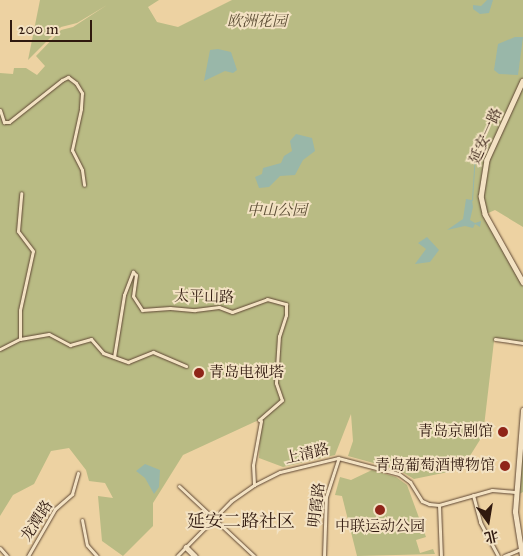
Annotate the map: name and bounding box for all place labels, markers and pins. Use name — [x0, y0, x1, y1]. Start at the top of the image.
place label: 青岛电视塔 — [209, 364, 284, 382]
marker: 青岛电视塔 — [193, 367, 205, 379]
place label: 青岛京剧馆 — [418, 423, 493, 441]
marker: 青岛京剧馆 — [497, 426, 509, 438]
place label: 青岛葡萄酒博物馆 — [375, 457, 495, 475]
marker: 青岛葡萄酒博物馆 — [499, 460, 511, 472]
marker: 中联运动公园 — [374, 504, 386, 516]
place label: 中联运动公园 — [335, 518, 425, 536]

